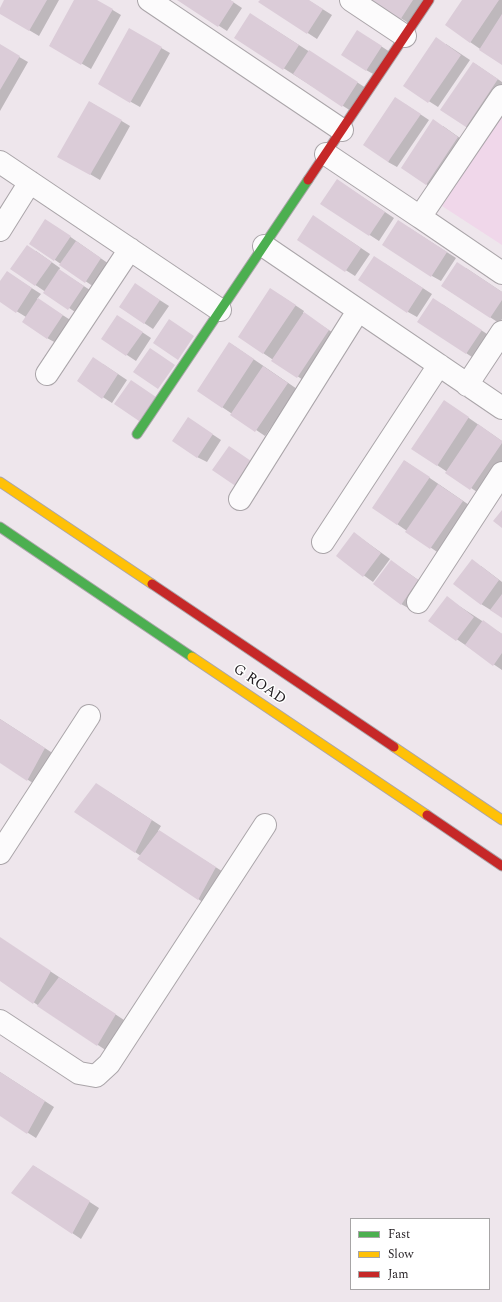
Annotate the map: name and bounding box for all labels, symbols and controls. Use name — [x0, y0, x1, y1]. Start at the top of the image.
street label: G ROAD — [229, 661, 289, 709]
legend — [350, 1218, 490, 1290]
text: Fast — [388, 1225, 410, 1244]
text: Slow — [388, 1245, 413, 1264]
text: Jam — [388, 1265, 409, 1284]

